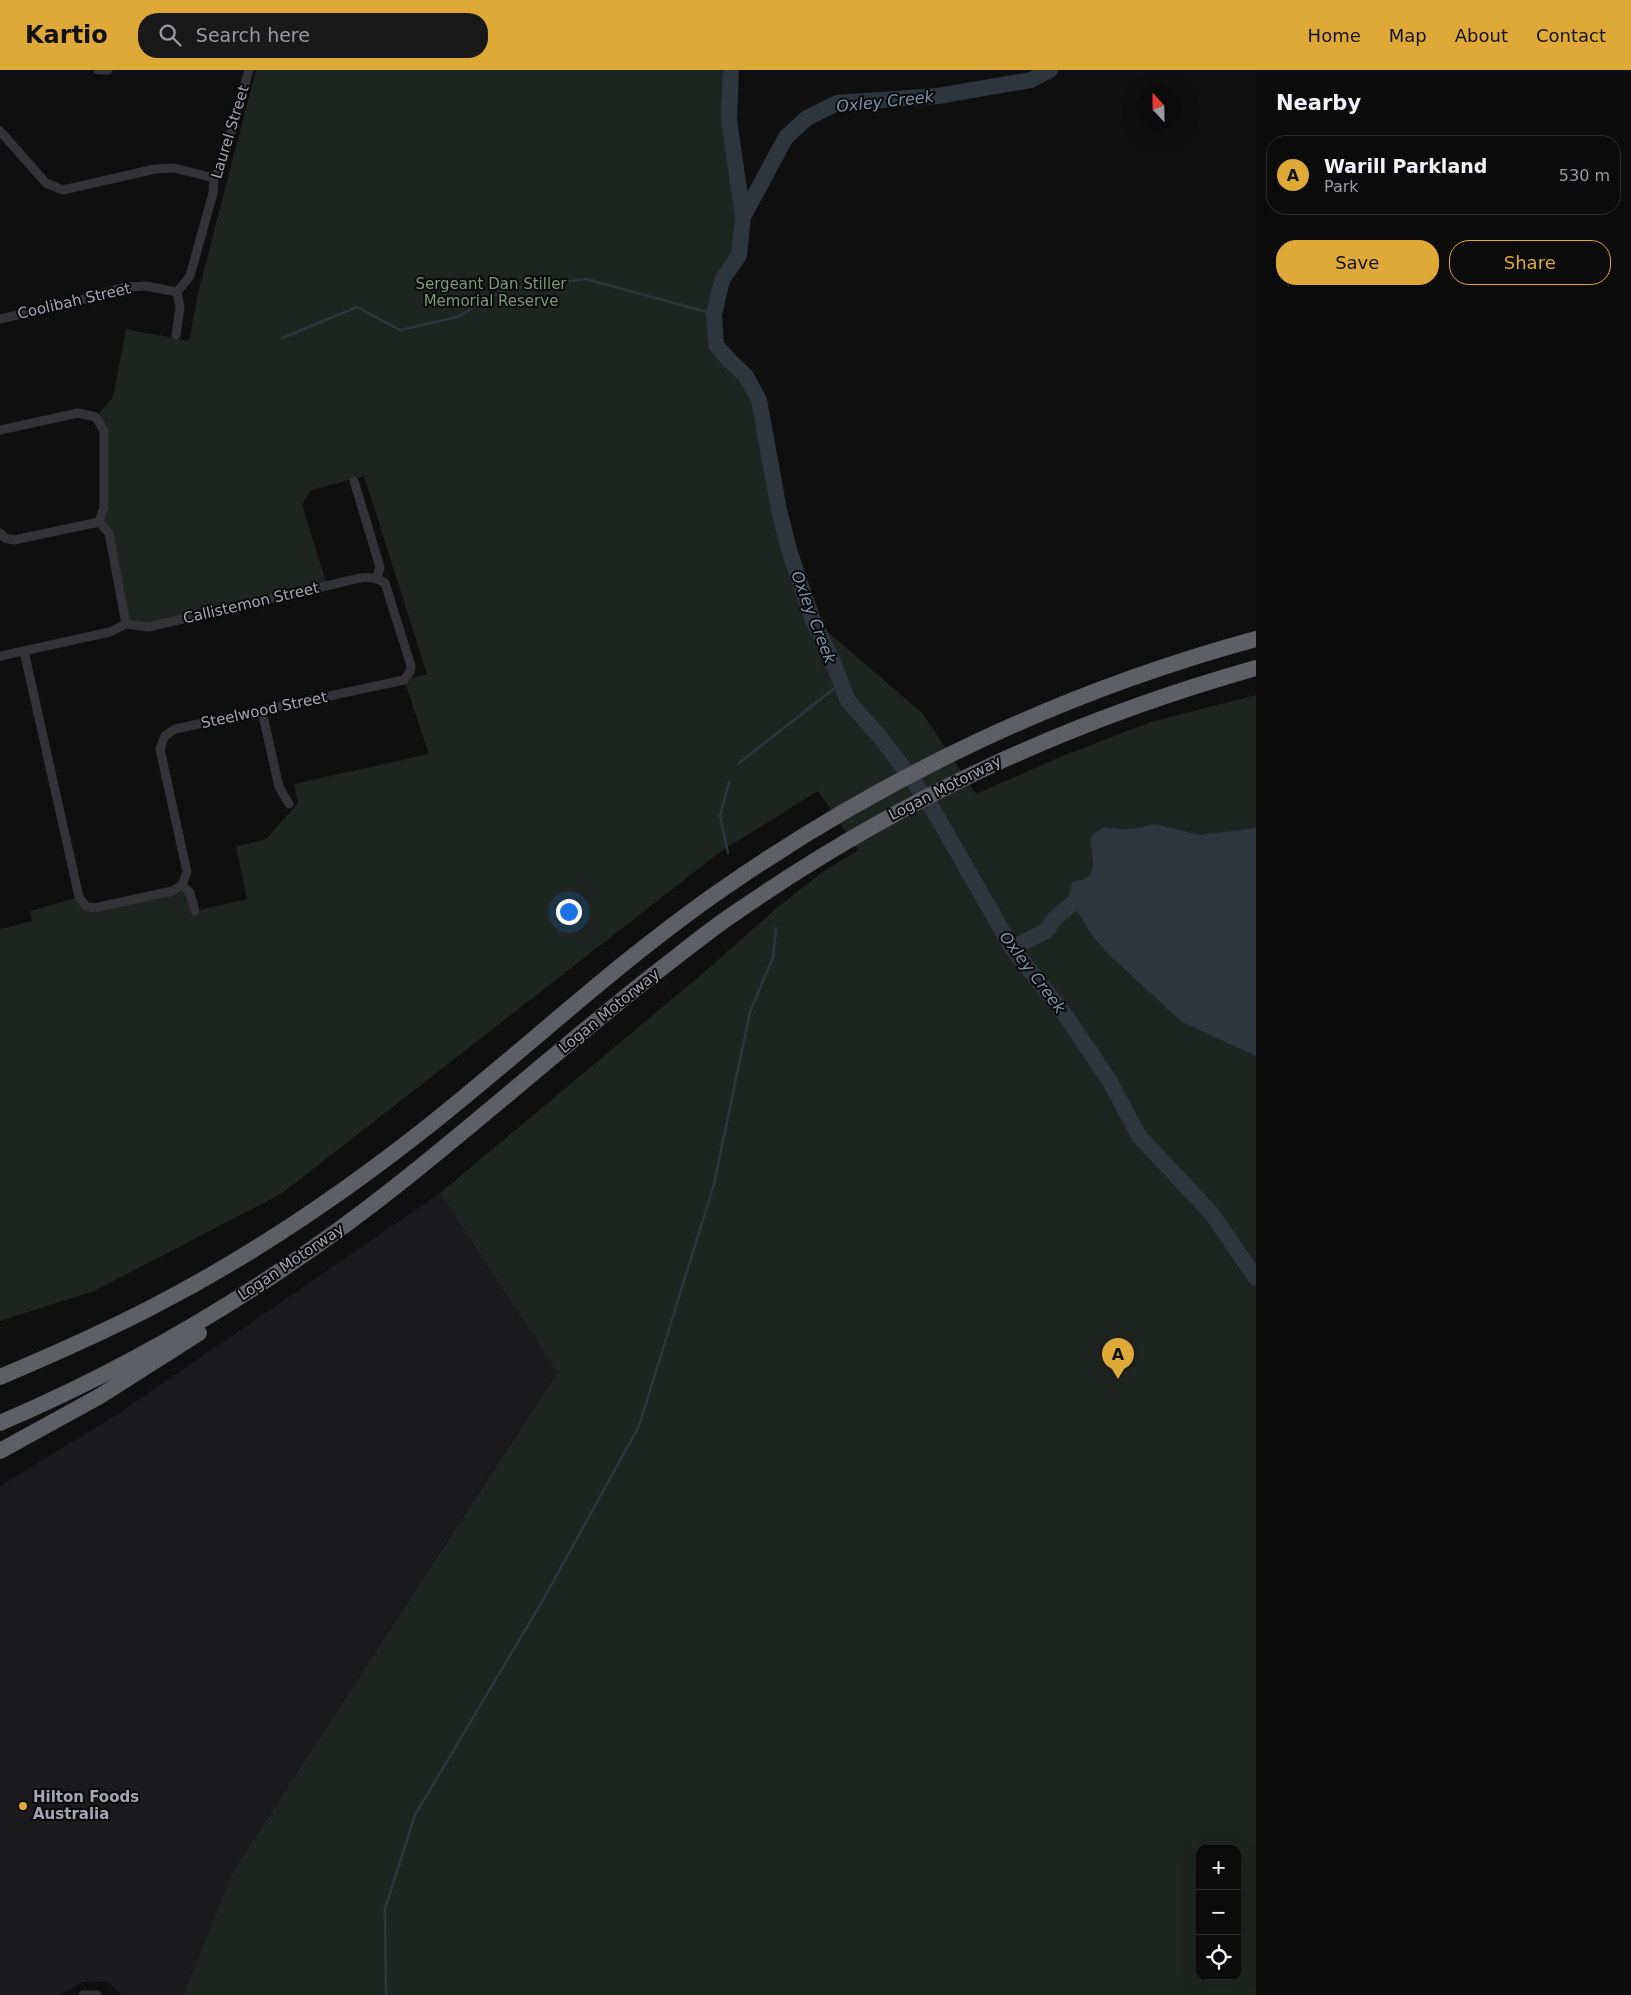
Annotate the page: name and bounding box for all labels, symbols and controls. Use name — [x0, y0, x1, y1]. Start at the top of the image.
search box — [138, 13, 488, 58]
text: Kartio — [25, 21, 108, 49]
icon: search — [156, 21, 184, 49]
text: Search here — [196, 24, 310, 46]
text: Home — [1308, 25, 1361, 46]
text: Map — [1389, 25, 1427, 46]
text: About — [1455, 25, 1508, 46]
text: Contact — [1536, 25, 1606, 46]
street label: Laurel Street — [207, 83, 253, 181]
north arrow — [1136, 85, 1181, 130]
water label: Oxley Creek — [836, 87, 935, 116]
text: Nearby — [1276, 91, 1361, 115]
text: Warill Parkland — [1324, 155, 1487, 177]
text: A — [1287, 166, 1299, 185]
text: 530 m — [1559, 166, 1610, 185]
text: Park — [1324, 177, 1359, 196]
button: Save — [1276, 240, 1439, 285]
button: Share — [1449, 240, 1611, 285]
park label: Sergeant Dan Stiller Memorial Reserve — [415, 275, 567, 310]
street label: Coolibah Street — [16, 279, 133, 323]
water label: Oxley Creek — [787, 568, 840, 667]
street label: Callistemon Street — [181, 579, 321, 627]
street label: Steelwood Street — [199, 688, 329, 732]
street label: Logan Motorway — [886, 752, 1004, 824]
your location — [556, 899, 582, 925]
water label: Oxley Creek — [996, 928, 1070, 1018]
street label: Logan Motorway — [555, 965, 663, 1057]
street label: Logan Motorway — [235, 1220, 348, 1304]
pin: A — [1102, 1338, 1134, 1379]
place label: Hilton Foods Australia — [33, 1788, 139, 1823]
marker: Hilton Foods Australia — [17, 1800, 29, 1812]
map controls — [1196, 1845, 1241, 1980]
button: + — [1196, 1845, 1241, 1890]
button: − — [1196, 1890, 1241, 1935]
button: locate — [1196, 1935, 1241, 1980]

